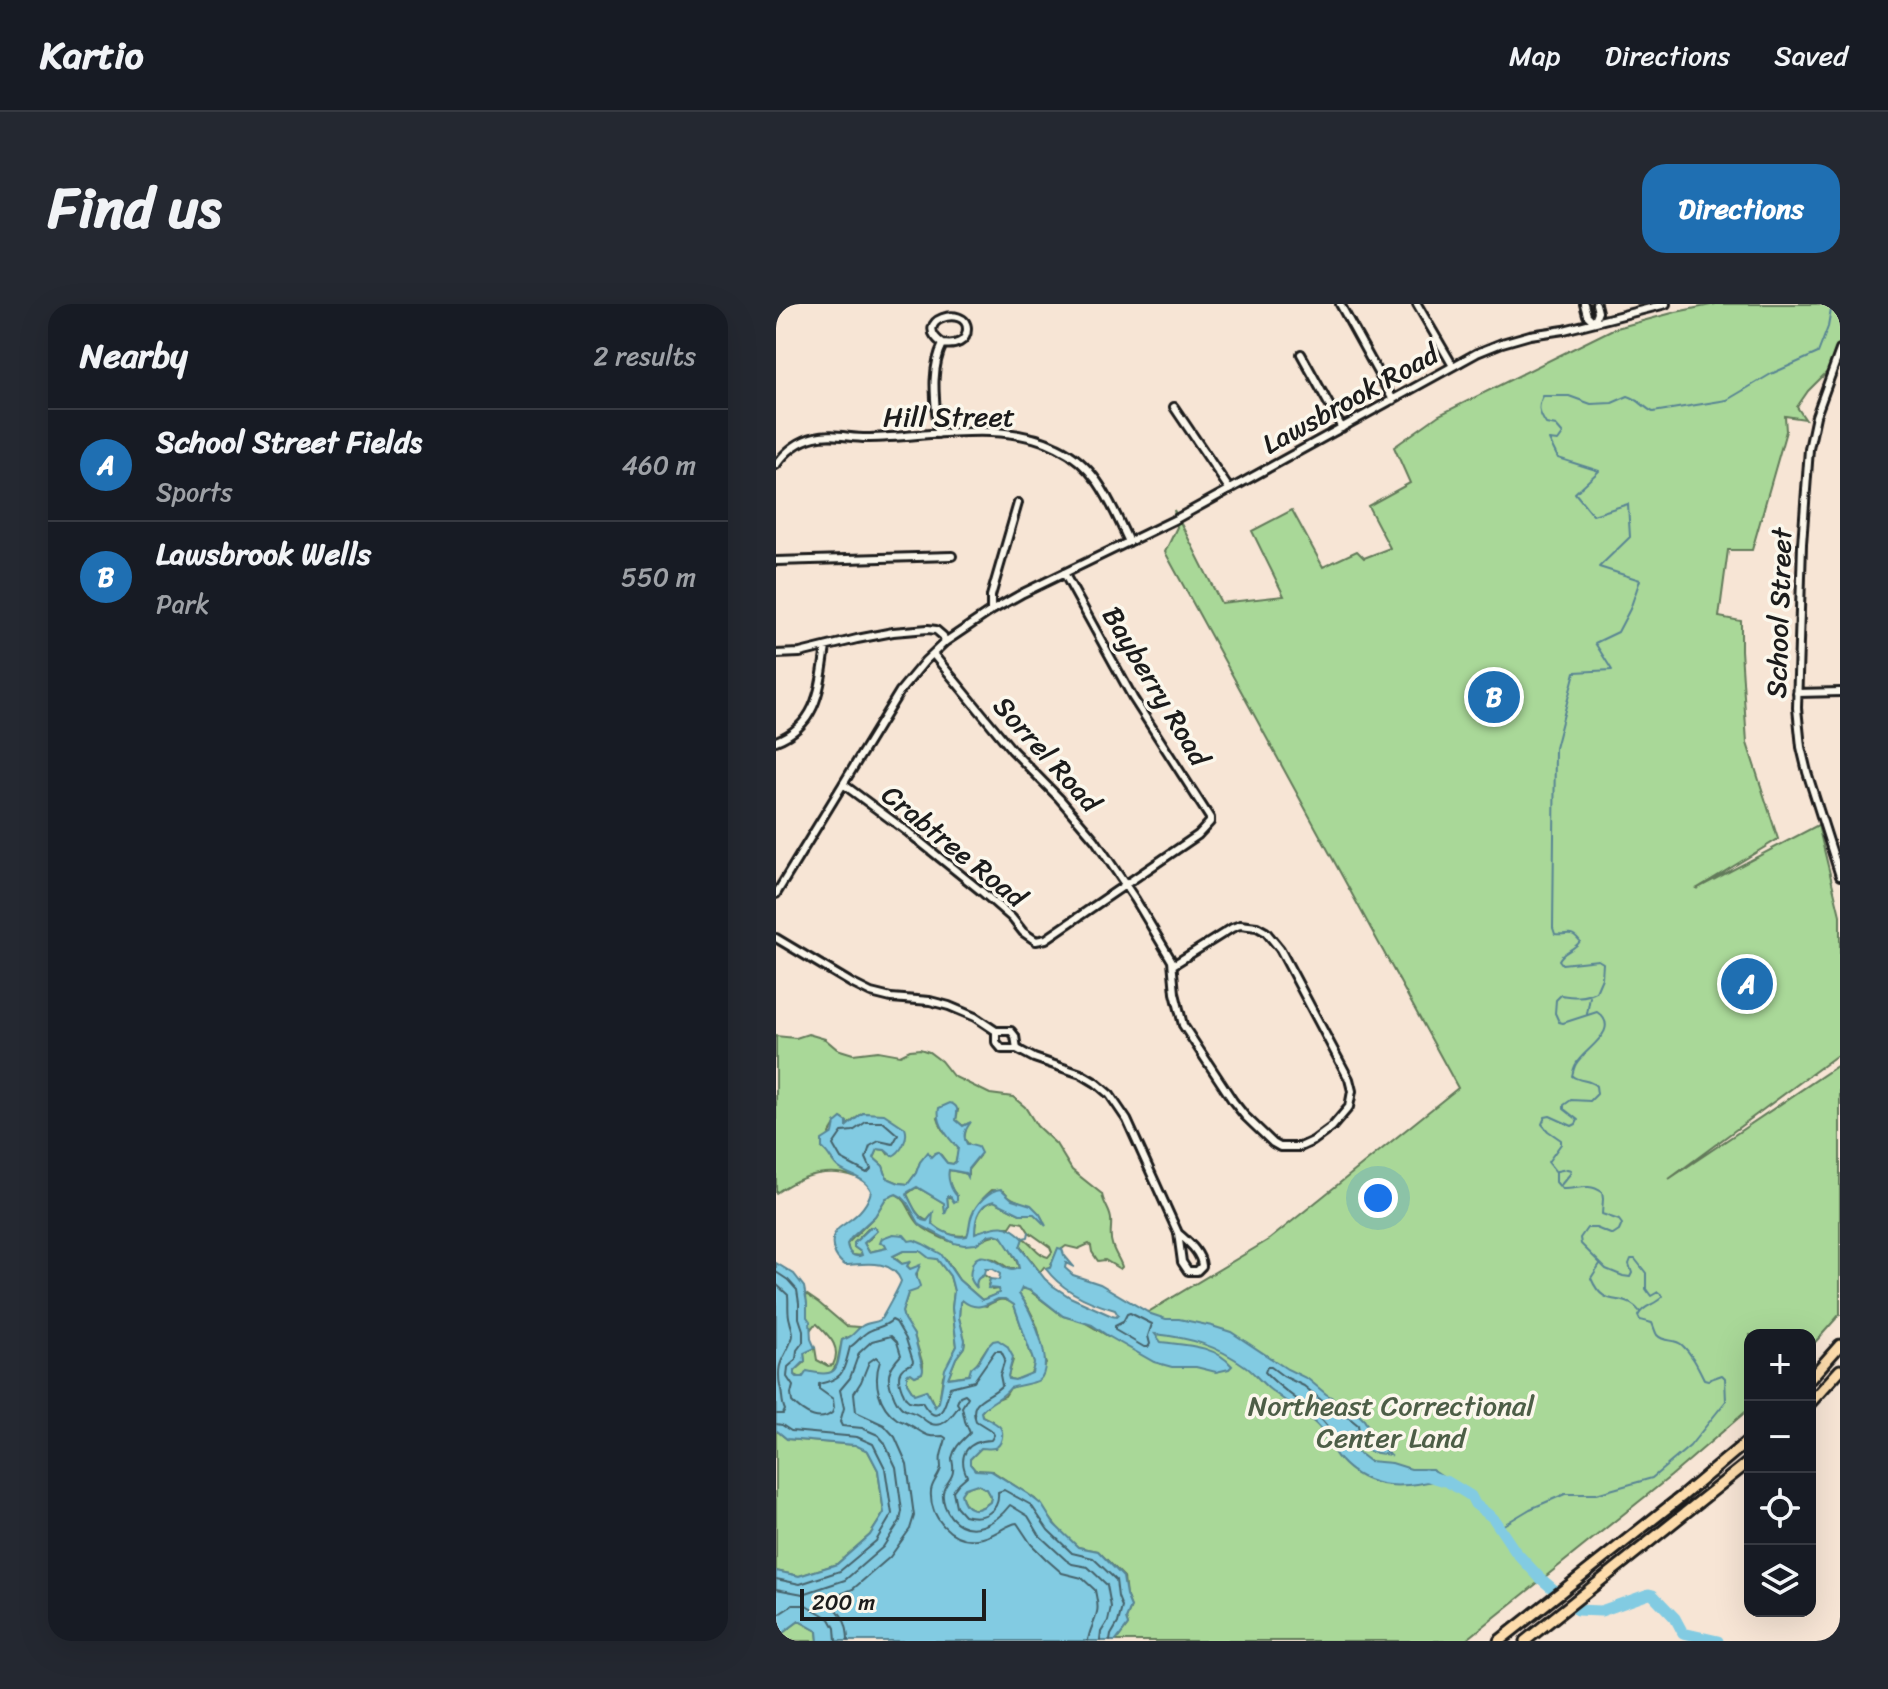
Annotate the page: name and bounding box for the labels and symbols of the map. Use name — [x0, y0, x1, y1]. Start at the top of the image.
street label: Lawsbrook Road — [1252, 329, 1450, 468]
street label: Hill Street — [883, 392, 1015, 441]
street label: School Street — [1752, 525, 1807, 699]
street label: Bayberry Road — [1089, 596, 1225, 778]
pin: B — [1468, 667, 1520, 727]
street label: Sorrel Road — [981, 684, 1115, 826]
street label: Crabtree Road — [870, 772, 1040, 922]
pin: A — [1721, 954, 1773, 1014]
your location — [1358, 1178, 1398, 1218]
park label: Northeast Correctional Center Land — [1248, 1381, 1535, 1462]
scale bar — [800, 1585, 986, 1621]

